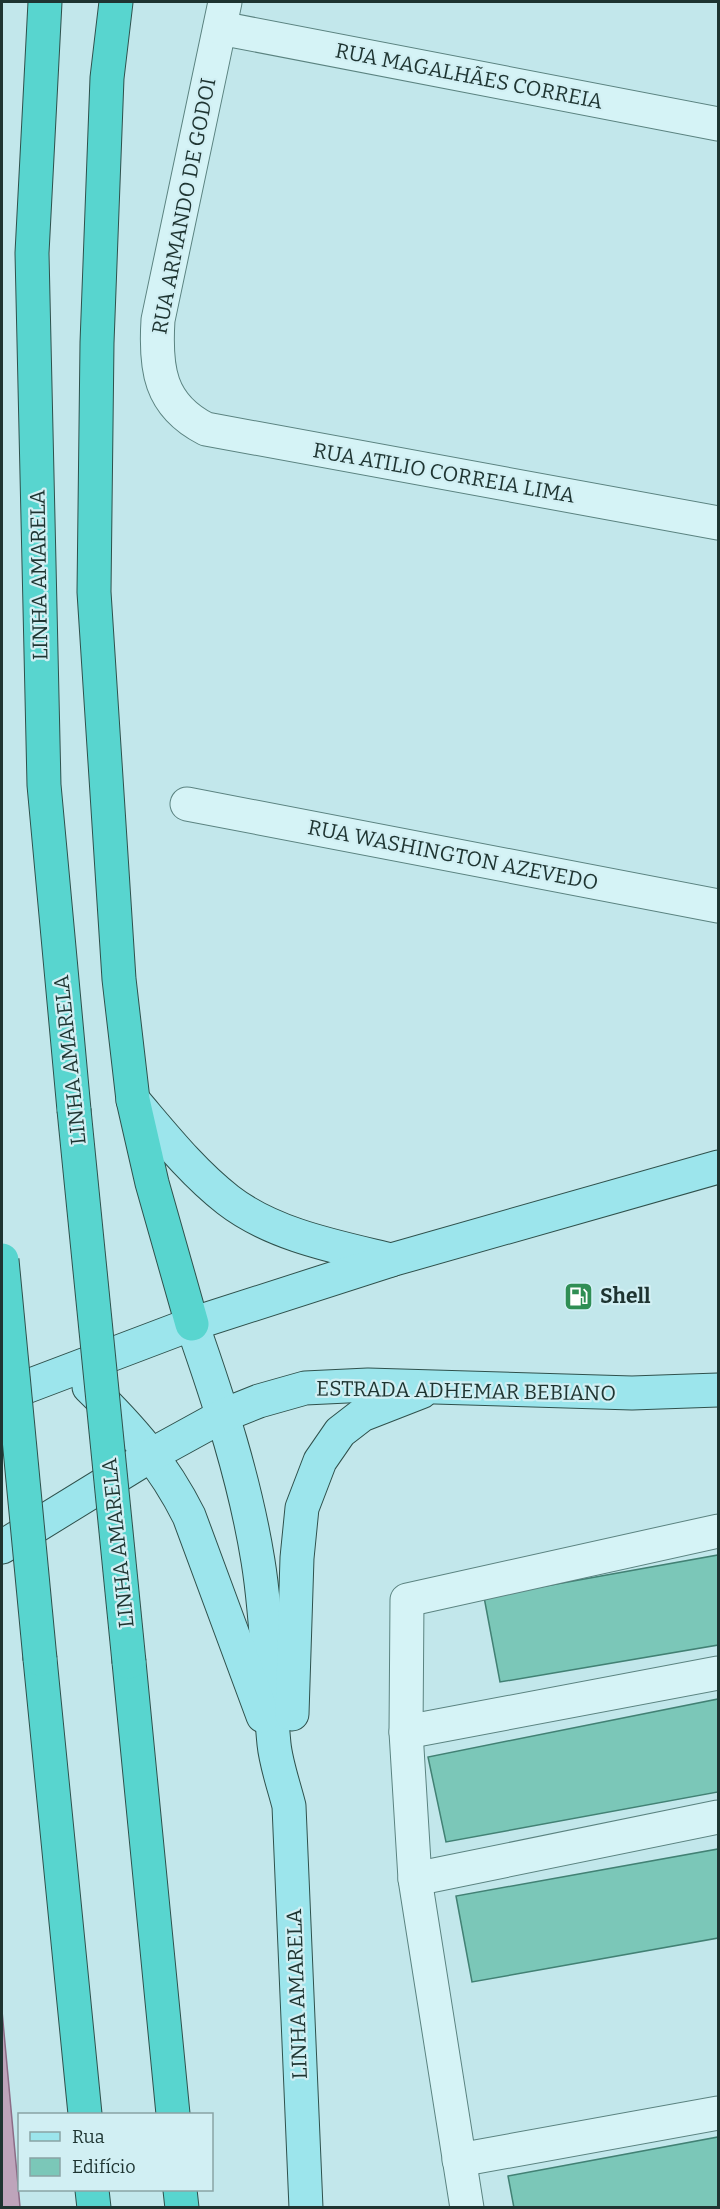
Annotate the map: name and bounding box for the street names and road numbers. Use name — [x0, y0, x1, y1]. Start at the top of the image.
street label: RUA MAGALHÃES CORREIA — [333, 37, 605, 115]
street label: RUA ARMANDO DE GODOI — [146, 76, 222, 336]
street label: RUA ATILIO CORREIA LIMA — [311, 437, 577, 509]
street label: LINHA AMARELA — [25, 489, 53, 660]
street label: RUA WASHINGTON AZEVEDO — [306, 814, 600, 896]
street label: LINHA AMARELA — [48, 974, 92, 1146]
street label: ESTRADA ADHEMAR BEBIANO — [316, 1375, 616, 1407]
street label: LINHA AMARELA — [96, 1457, 140, 1629]
street label: LINHA AMARELA — [281, 1908, 313, 2080]

